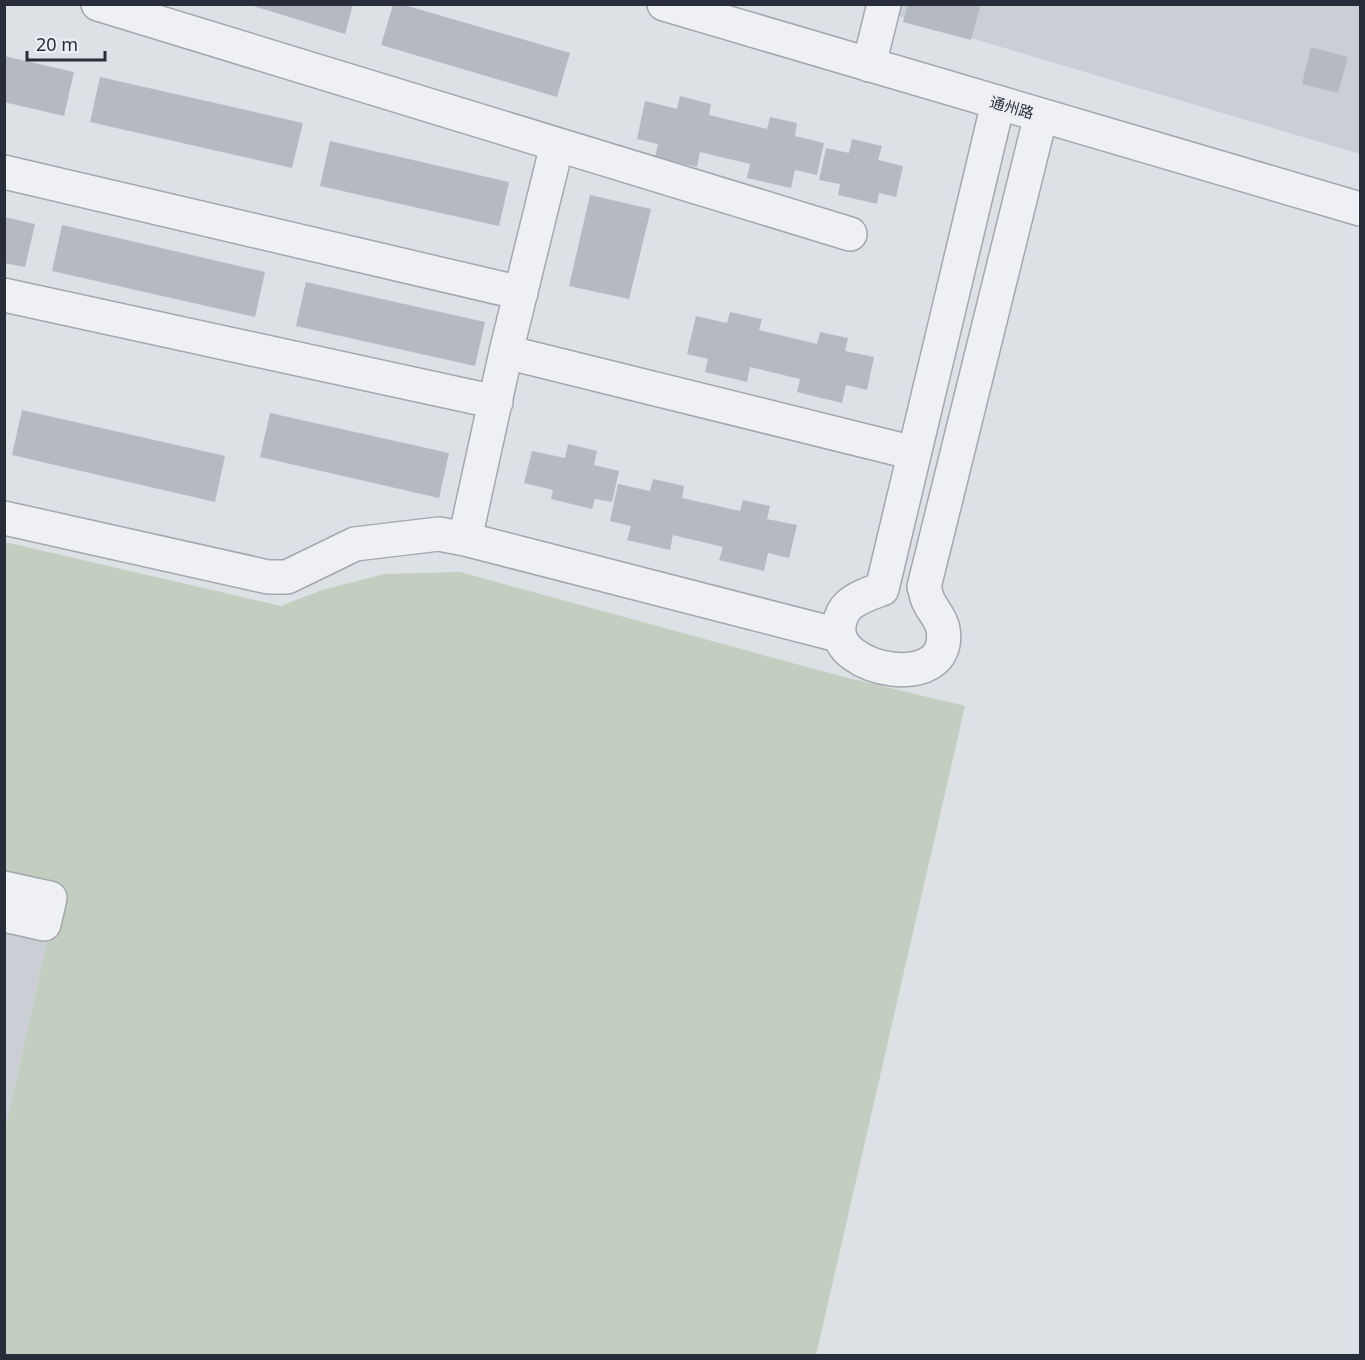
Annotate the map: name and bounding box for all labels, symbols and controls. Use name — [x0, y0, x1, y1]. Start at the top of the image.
scale bar — [27, 24, 105, 62]
text: 20 m — [36, 32, 78, 56]
street label: 通州路 — [988, 91, 1036, 123]

